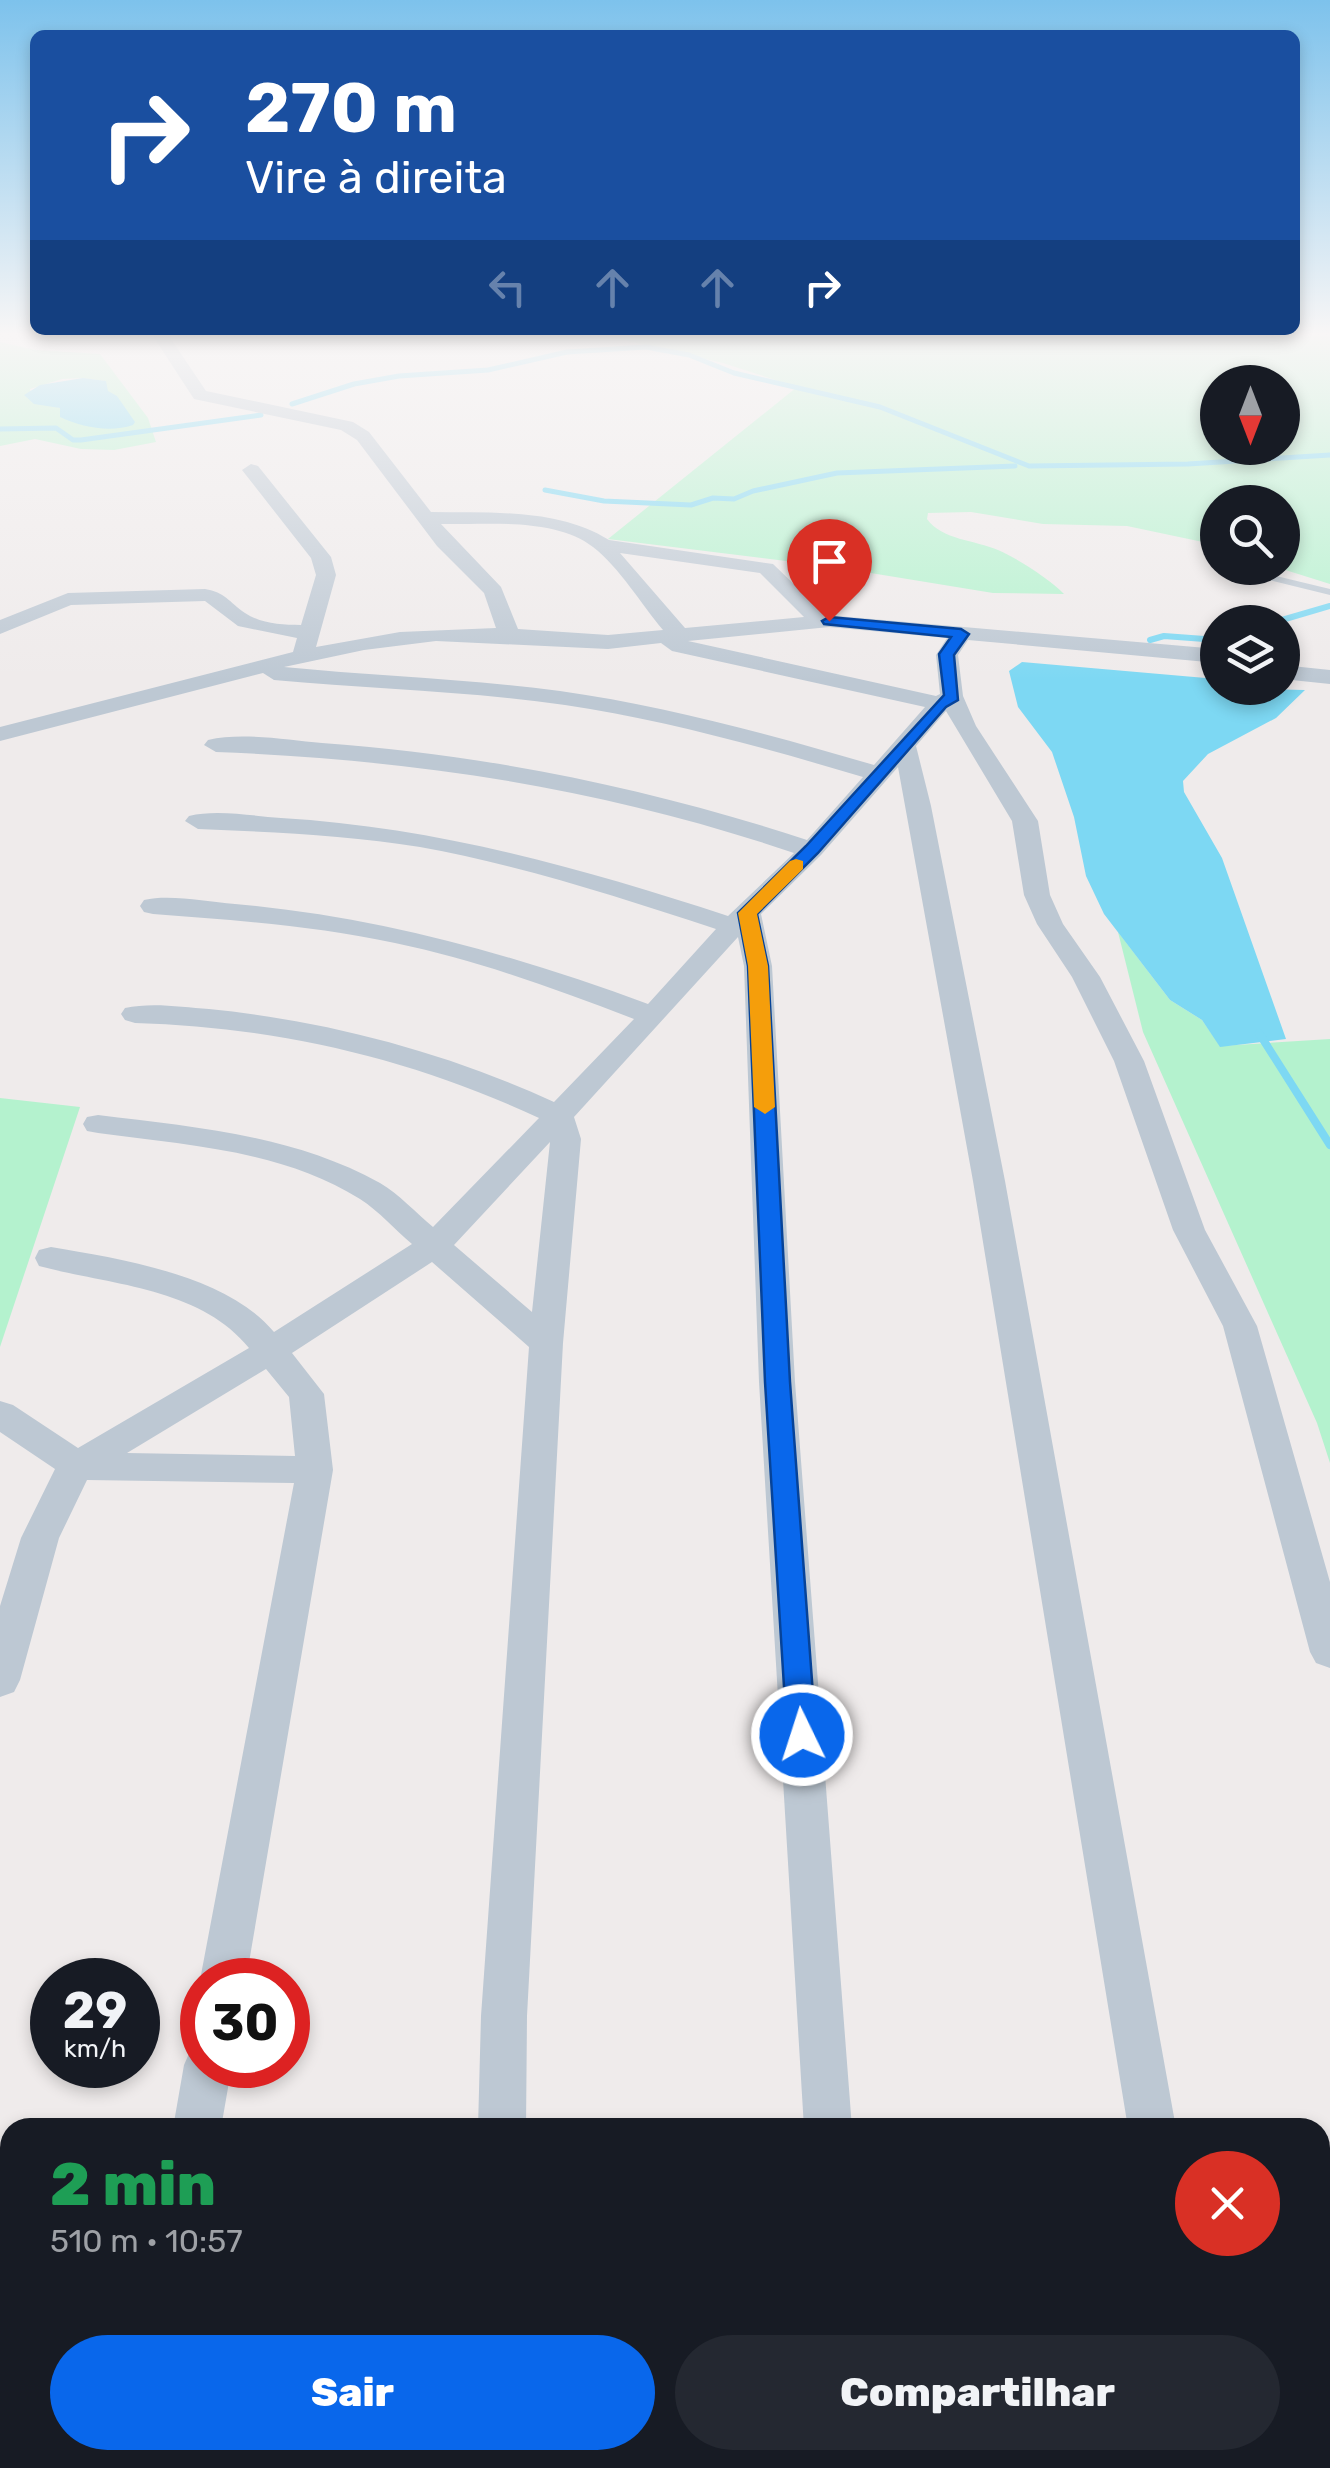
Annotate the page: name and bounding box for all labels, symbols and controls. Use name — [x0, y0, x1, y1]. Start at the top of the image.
text: 270 m — [245, 67, 457, 150]
icon: right — [80, 70, 210, 200]
text: Vire à direita — [245, 151, 507, 204]
icon: left — [480, 260, 535, 315]
icon: ahead — [585, 260, 640, 315]
icon: ahead — [690, 260, 745, 315]
icon: right — [795, 260, 850, 315]
north arrow — [1200, 365, 1300, 465]
map controls — [1200, 365, 1300, 705]
button: search — [1200, 485, 1300, 585]
pin — [787, 519, 872, 622]
icon: arrive — [802, 534, 857, 589]
button: layers — [1200, 605, 1300, 705]
position arrow — [750, 1683, 854, 1787]
speed limit sign: 30 — [180, 1958, 310, 2088]
text: 29 — [63, 1981, 127, 2041]
text: km/h — [64, 2034, 126, 2063]
text: 2 min — [50, 2149, 216, 2220]
button: close — [1175, 2151, 1280, 2256]
text: 510 m · 10:57 — [50, 2222, 243, 2260]
button: Sair — [50, 2335, 655, 2450]
button: Compartilhar — [675, 2335, 1280, 2450]

